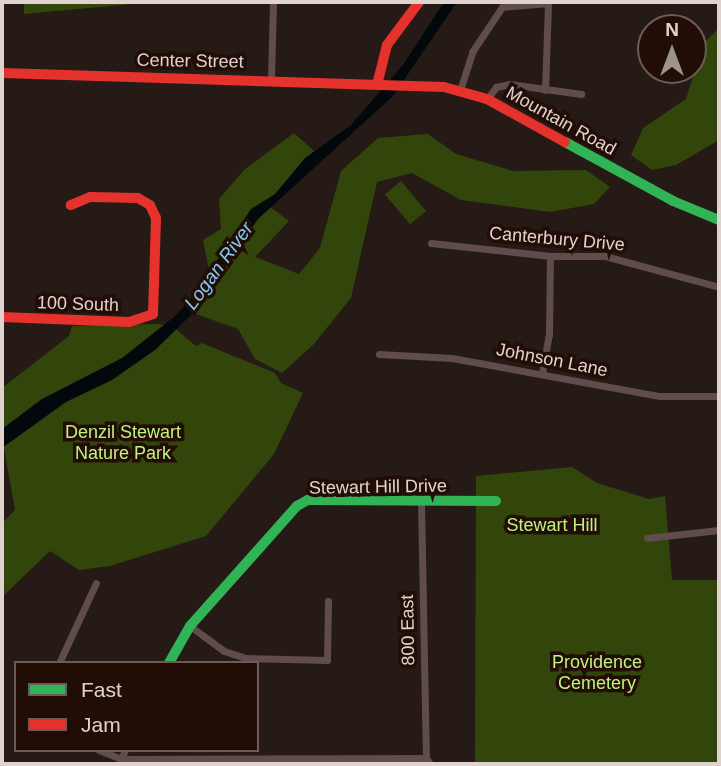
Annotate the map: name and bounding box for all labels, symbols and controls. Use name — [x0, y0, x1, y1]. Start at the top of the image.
north arrow — [637, 14, 707, 84]
text: N — [665, 19, 679, 40]
street label: Center Street — [136, 49, 244, 73]
street label: Mountain Road — [502, 82, 620, 160]
water label: Logan River — [180, 218, 258, 314]
street label: Canterbury Drive — [488, 222, 626, 256]
street label: 100 South — [37, 292, 119, 316]
street label: Johnson Lane — [494, 339, 610, 381]
park label: Denzil Stewart Nature Park — [65, 422, 181, 464]
street label: Stewart Hill Drive — [309, 475, 447, 499]
park label: Stewart Hill — [506, 514, 598, 536]
street label: 800 East — [397, 594, 419, 666]
park label: Providence Cemetery — [552, 652, 642, 694]
legend — [14, 661, 259, 752]
text: Fast — [81, 678, 122, 701]
text: Jam — [81, 713, 121, 736]

